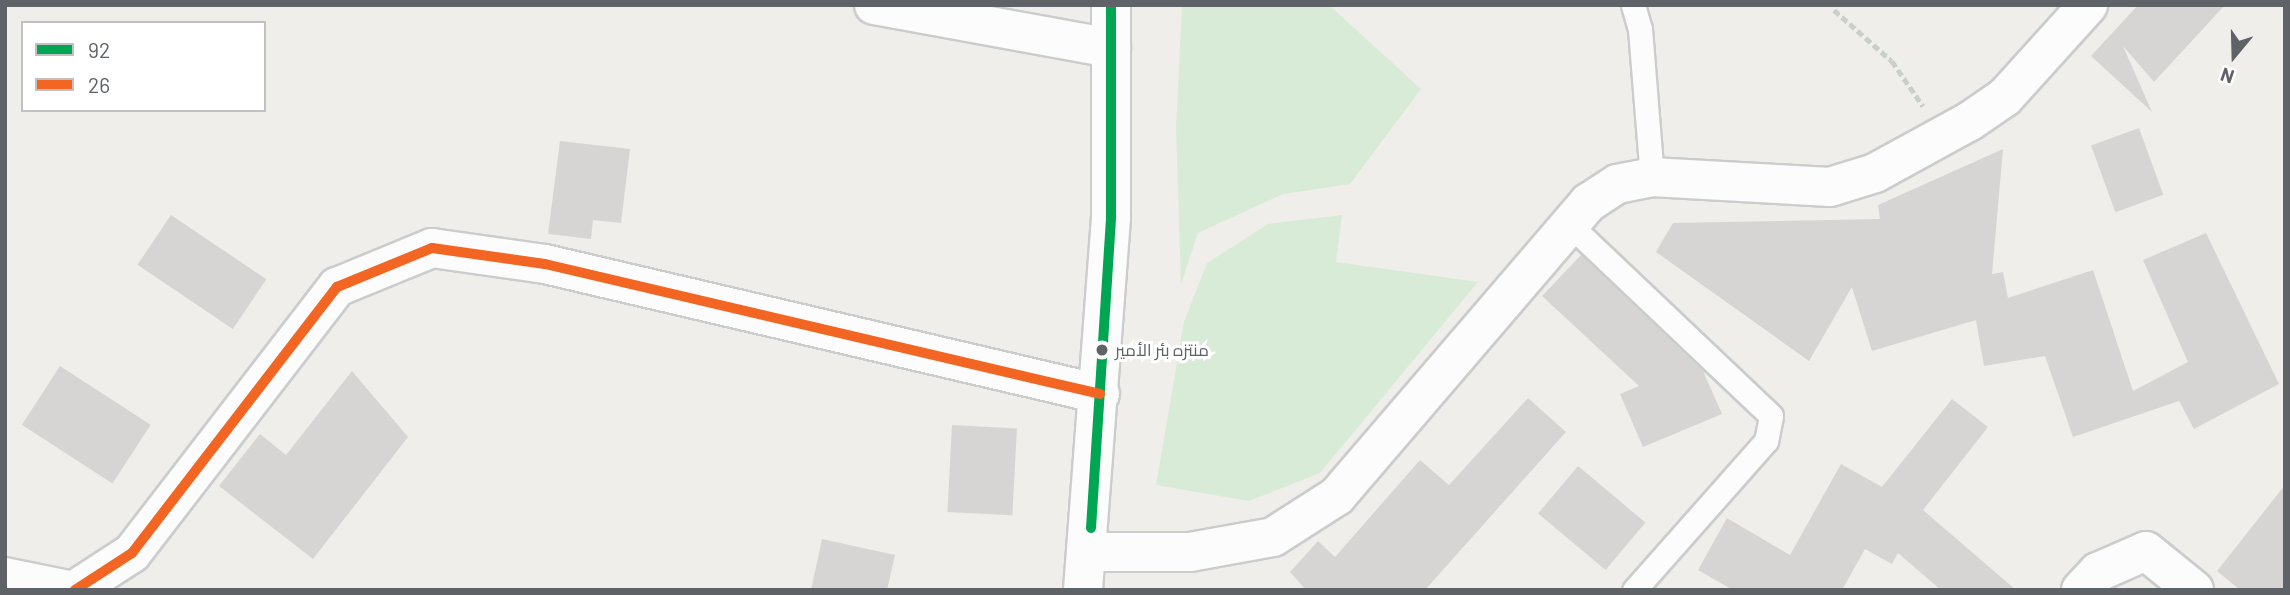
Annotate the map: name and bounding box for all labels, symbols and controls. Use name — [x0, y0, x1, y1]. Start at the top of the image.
legend — [21, 21, 266, 112]
north arrow — [2199, 21, 2269, 91]
text: 92 — [88, 37, 110, 62]
text: N — [2217, 63, 2237, 89]
text: 26 — [88, 72, 110, 97]
place label: منتزه بئر الأمير — [1115, 340, 1209, 360]
marker: منتزه بئر الأمير — [1095, 343, 1109, 357]

